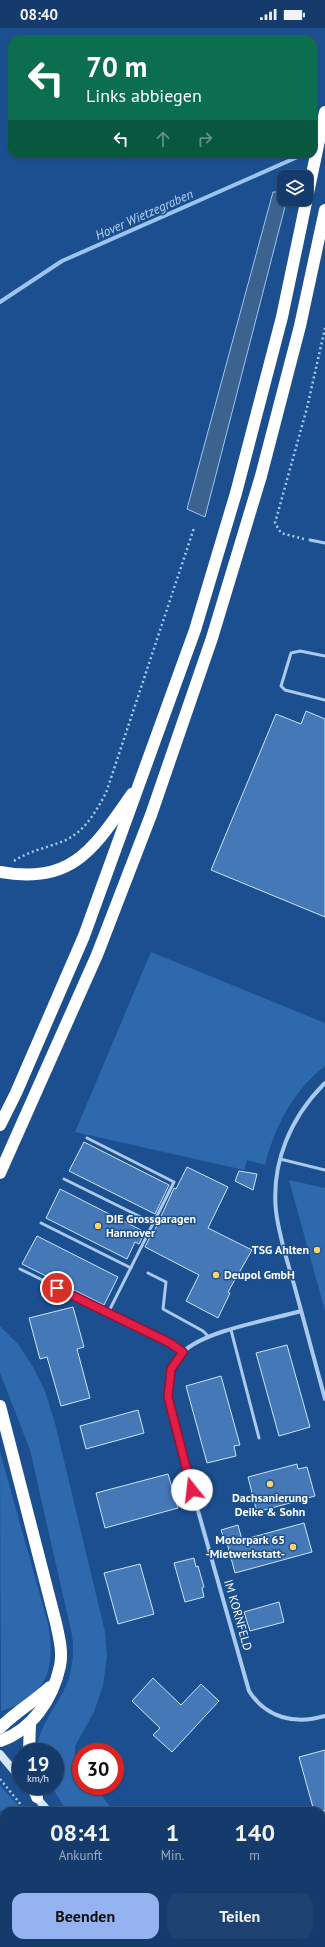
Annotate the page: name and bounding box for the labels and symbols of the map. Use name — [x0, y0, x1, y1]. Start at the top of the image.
water label: Hover Wietzegraben — [93, 185, 196, 244]
place label: DIE Grossgaragen Hannover — [106, 1211, 196, 1240]
marker: DIE Grossgaragen Hannover — [93, 1221, 103, 1231]
place label: TSG Ahlten — [252, 1242, 309, 1257]
marker: TSG Ahlten — [312, 1245, 322, 1255]
place label: Deupol GmbH — [224, 1267, 295, 1282]
marker: Deupol GmbH — [211, 1270, 221, 1280]
pin — [40, 1271, 74, 1305]
position arrow — [171, 1469, 213, 1511]
marker: Dachsanierung Deike & Sohn — [265, 1479, 275, 1489]
place label: Dachsanierung Deike & Sohn — [232, 1490, 308, 1519]
place label: Motorpark 65 -Mietwerkstatt- — [205, 1532, 285, 1561]
marker: Motorpark 65 -Mietwerkstatt- — [288, 1542, 298, 1552]
street label: IM KORNFELD — [221, 1578, 256, 1652]
speed limit sign: 30 — [72, 1743, 124, 1795]

